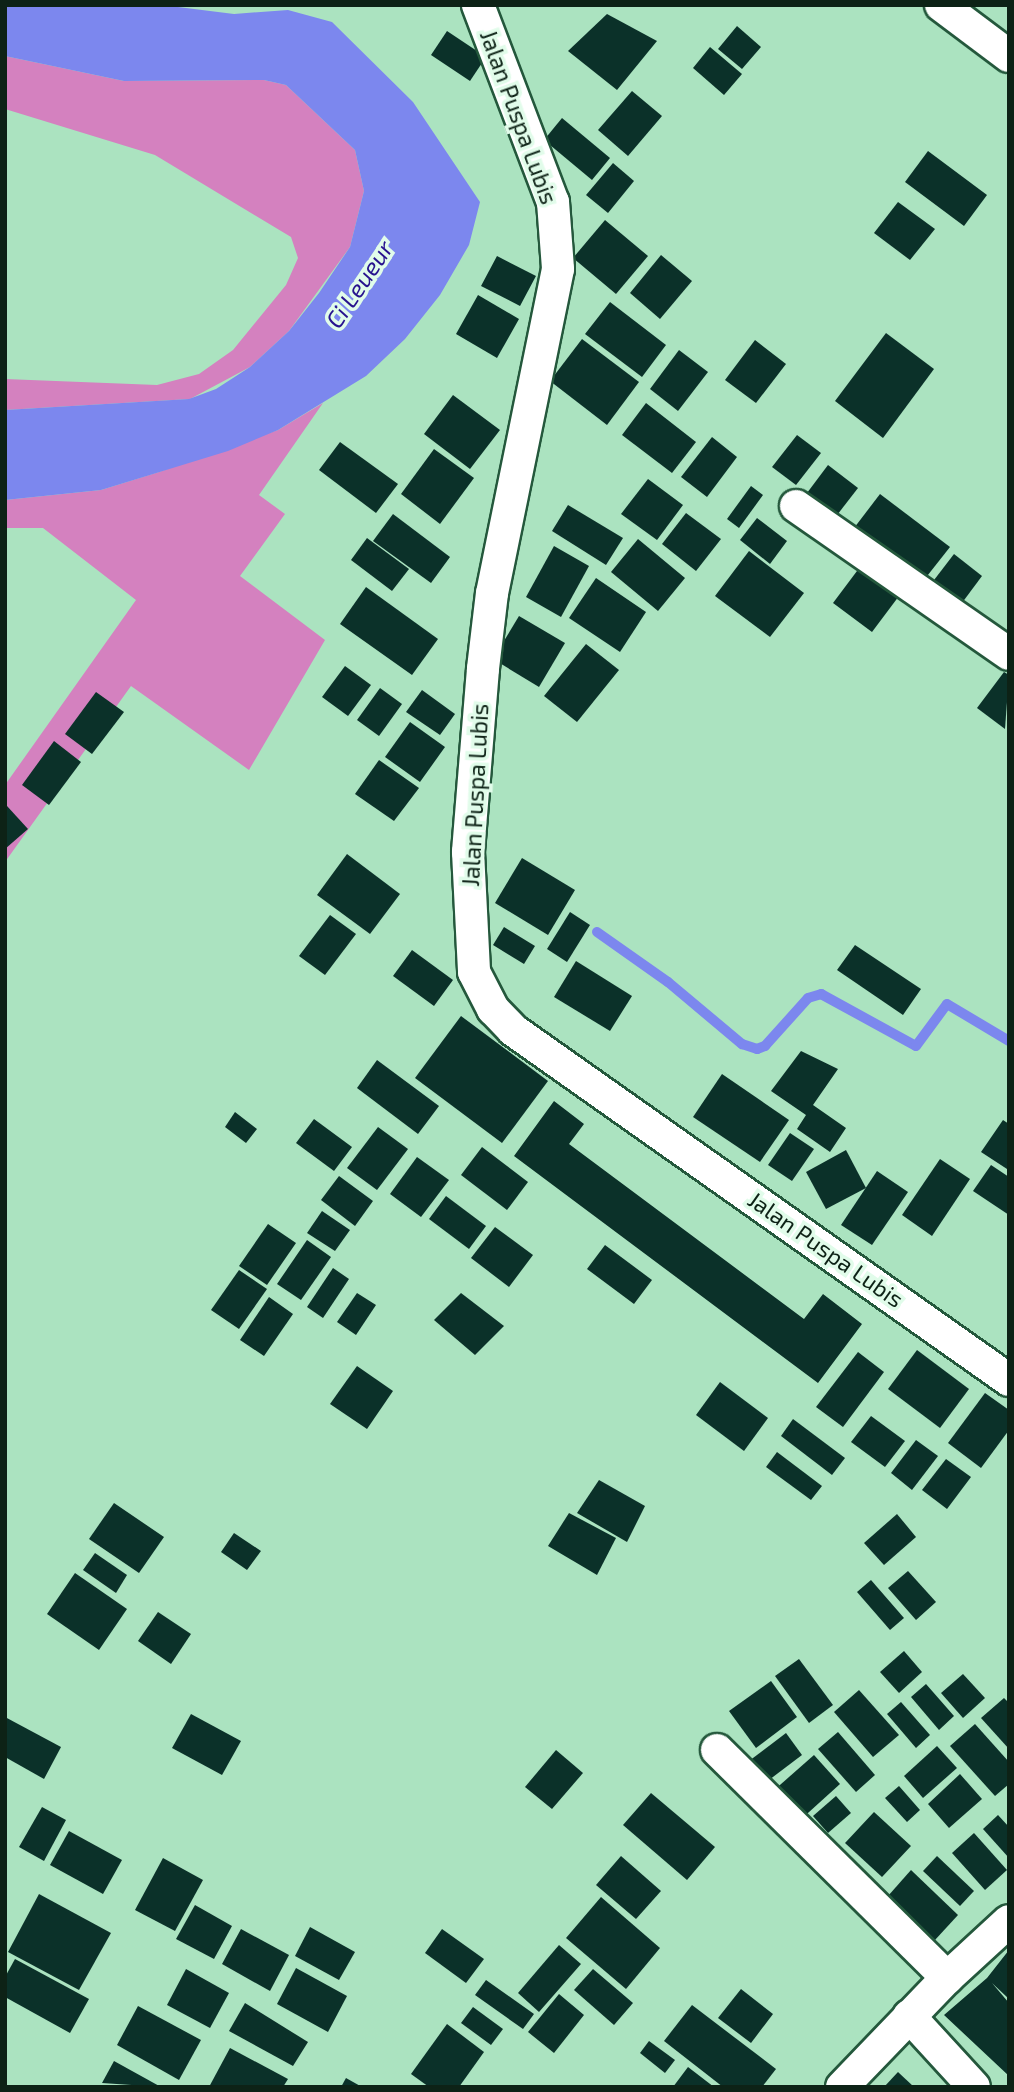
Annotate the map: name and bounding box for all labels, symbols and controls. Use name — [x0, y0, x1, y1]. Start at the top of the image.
street label: Jalan Puspa Lubis — [475, 26, 563, 208]
water label: Ci Leueur — [319, 235, 399, 333]
street label: Jalan Puspa Lubis — [456, 703, 494, 887]
street label: Jalan Puspa Lubis — [743, 1185, 909, 1313]

